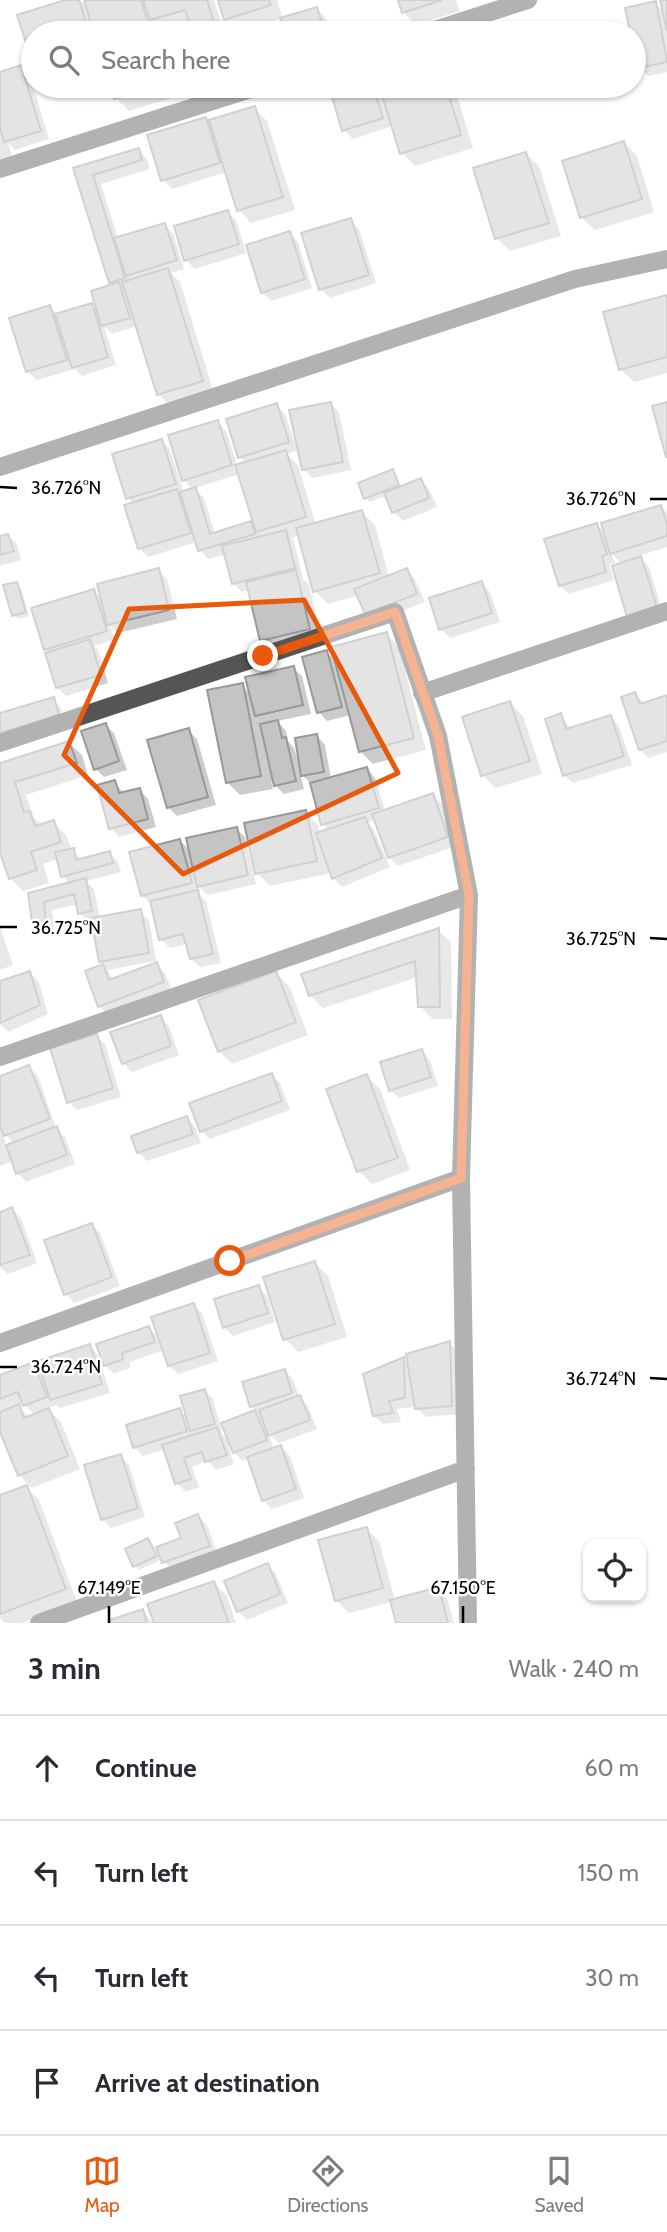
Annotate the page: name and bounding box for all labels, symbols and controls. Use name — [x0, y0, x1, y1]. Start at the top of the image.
search box — [21, 21, 646, 98]
icon: search — [45, 41, 83, 79]
text: Search here — [101, 44, 230, 76]
text: 36.726°N — [31, 477, 101, 499]
text: 36.726°N — [566, 488, 636, 510]
route end — [247, 640, 278, 671]
text: 36.725°N — [31, 917, 101, 939]
text: 36.725°N — [566, 928, 636, 950]
route start — [214, 1245, 245, 1276]
text: 36.724°N — [31, 1356, 101, 1378]
text: 36.724°N — [566, 1368, 636, 1390]
map controls — [583, 1539, 646, 1602]
button: locate — [583, 1539, 646, 1602]
text: 67.149°E — [77, 1577, 141, 1599]
text: 67.150°E — [430, 1577, 496, 1599]
text: 3 min — [28, 1650, 101, 1687]
text: Walk · 240 m — [509, 1655, 639, 1683]
icon: ahead — [28, 1749, 66, 1787]
text: Continue — [95, 1752, 197, 1784]
text: 60 m — [585, 1754, 639, 1782]
icon: left — [28, 1854, 66, 1892]
text: Turn left — [95, 1857, 188, 1889]
text: 150 m — [578, 1859, 639, 1887]
icon: left — [28, 1959, 66, 1997]
text: Turn left — [95, 1962, 188, 1994]
text: 30 m — [585, 1964, 639, 1992]
icon: arrive — [28, 2064, 66, 2102]
text: Arrive at destination — [95, 2067, 320, 2099]
tab: Map — [83, 2152, 121, 2217]
tab: Directions — [287, 2152, 368, 2217]
tab: Saved — [535, 2152, 584, 2217]

